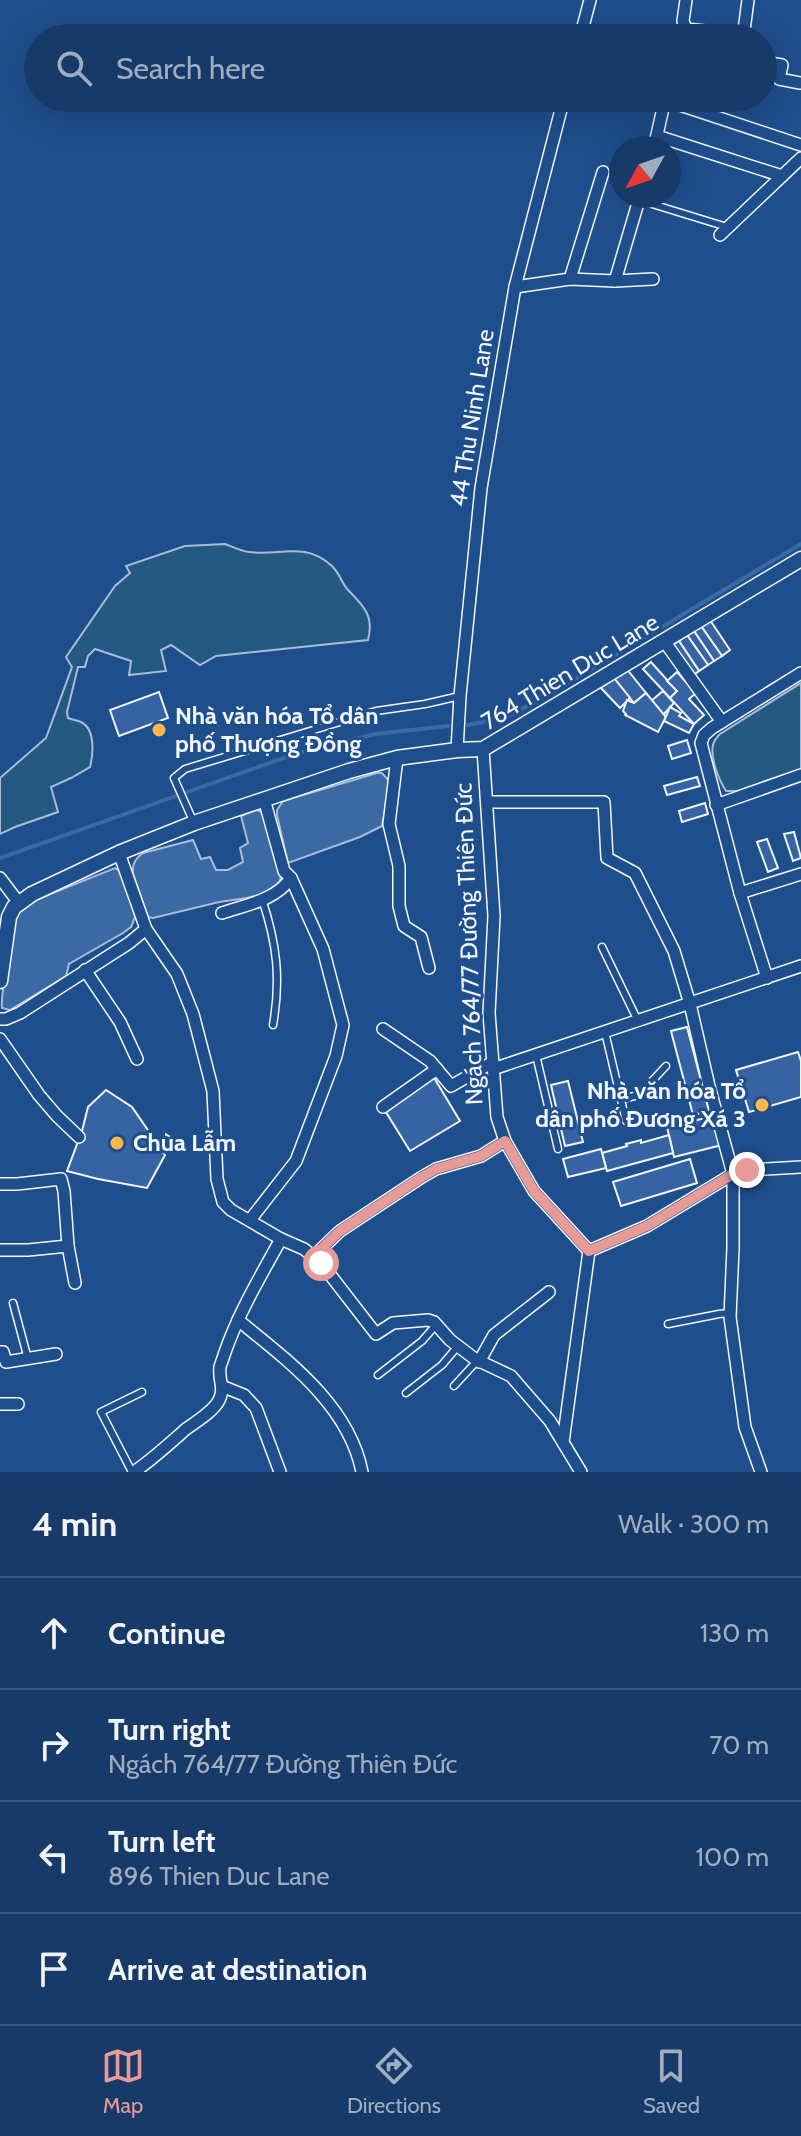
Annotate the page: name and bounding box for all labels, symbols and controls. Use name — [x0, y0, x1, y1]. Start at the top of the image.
search box — [24, 24, 777, 112]
icon: search — [52, 46, 96, 90]
text: Search here — [116, 50, 265, 87]
north arrow — [609, 136, 681, 208]
street label: 44 Thu Ninh Lane — [443, 327, 500, 509]
street label: 764 Thien Duc Lane — [476, 607, 664, 736]
place label: Nhà văn hóa Tổ dân phố Thượng Đồng — [175, 701, 379, 758]
marker: Nhà văn hóa Tổ dân phố Thượng Đồng — [150, 721, 168, 739]
street label: Ngách 764/77 Đường Thiên Đức — [448, 782, 489, 1106]
place label: Nhà văn hóa Tổ dân phố Đương Xá 3 — [535, 1076, 746, 1133]
marker: Nhà văn hóa Tổ dân phố Đương Xá 3 — [753, 1096, 771, 1114]
place label: Chùa Lẫm — [133, 1128, 236, 1157]
marker: Chùa Lẫm — [108, 1134, 126, 1152]
route end — [729, 1152, 765, 1188]
route start — [303, 1245, 339, 1281]
text: 4 min — [32, 1503, 117, 1545]
text: Walk · 300 m — [618, 1508, 769, 1540]
icon: ahead — [32, 1611, 76, 1655]
text: Continue — [108, 1615, 225, 1652]
text: 130 m — [700, 1617, 769, 1649]
text: Turn right — [108, 1711, 231, 1748]
icon: right — [32, 1723, 76, 1767]
text: 70 m — [709, 1729, 769, 1761]
text: Ngách 764/77 Đường Thiên Đức — [108, 1748, 457, 1780]
text: Turn left — [108, 1823, 216, 1860]
icon: left — [32, 1835, 76, 1879]
text: 100 m — [696, 1841, 769, 1873]
text: 896 Thien Duc Lane — [108, 1860, 330, 1892]
icon: arrive — [32, 1947, 76, 1991]
text: Arrive at destination — [108, 1951, 368, 1988]
tab: Map — [101, 2044, 145, 2119]
tab: Directions — [347, 2044, 441, 2119]
tab: Saved — [643, 2044, 700, 2119]

